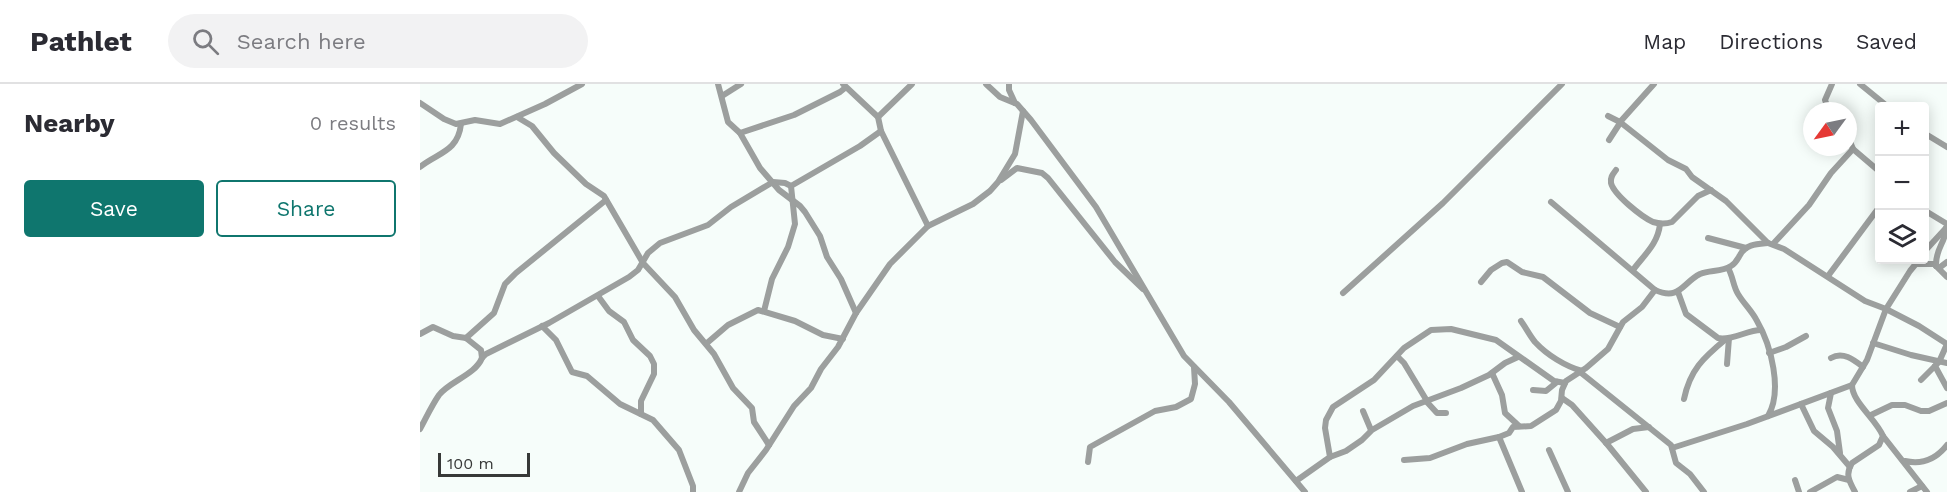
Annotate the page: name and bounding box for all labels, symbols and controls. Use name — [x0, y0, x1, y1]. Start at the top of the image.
search box — [168, 14, 588, 68]
text: Pathlet — [30, 25, 132, 58]
icon: search — [189, 25, 222, 58]
text: Search here — [237, 29, 366, 54]
text: Map — [1643, 29, 1686, 54]
text: Directions — [1719, 29, 1823, 54]
text: Saved — [1856, 29, 1917, 54]
north arrow — [1803, 102, 1857, 156]
map controls — [1875, 102, 1929, 264]
button: + — [1875, 102, 1929, 156]
text: Nearby — [24, 108, 115, 138]
text: 0 results — [310, 111, 396, 135]
button: − — [1875, 156, 1929, 210]
button: Save — [24, 180, 204, 237]
button: Share — [216, 180, 396, 237]
button: layers — [1875, 210, 1929, 264]
scale bar — [438, 450, 530, 478]
text: 100 m — [447, 454, 494, 473]

